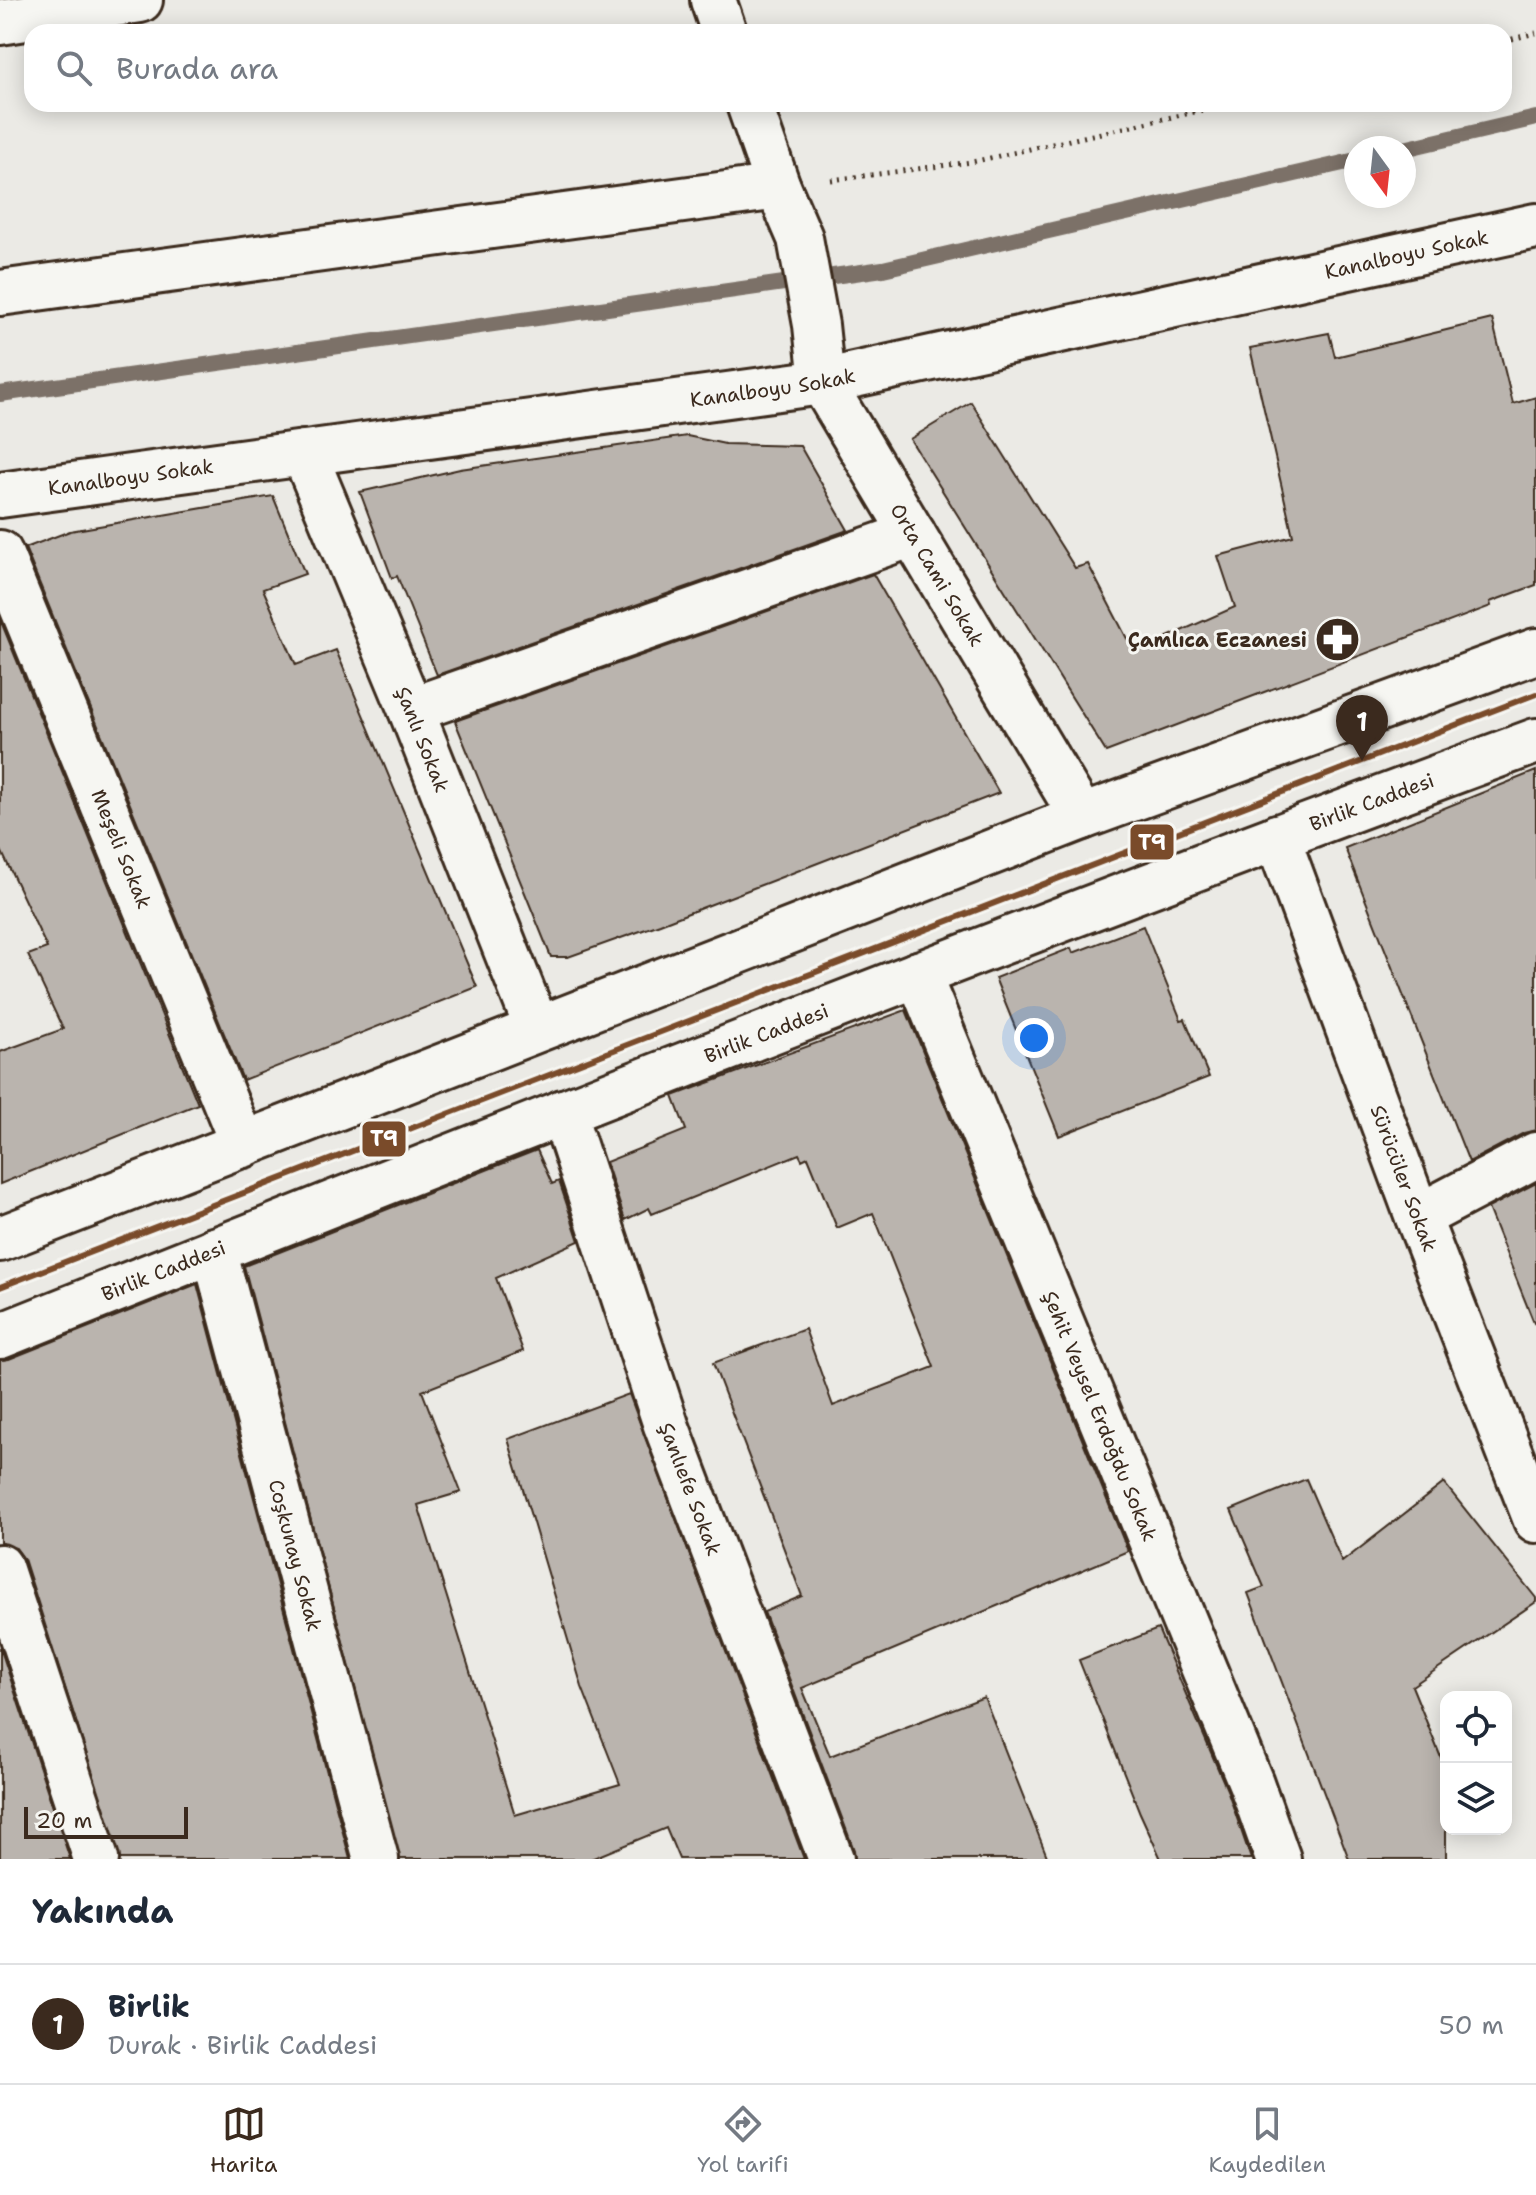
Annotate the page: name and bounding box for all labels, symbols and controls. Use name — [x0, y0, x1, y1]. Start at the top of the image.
search box — [24, 24, 1512, 112]
icon: search — [52, 46, 96, 90]
text: Burada ara — [116, 48, 278, 89]
north arrow — [1344, 136, 1416, 208]
street label: Kanalboyu Sokak — [1322, 224, 1491, 285]
street label: Kanalboyu Sokak — [688, 362, 858, 413]
street label: Kanalboyu Sokak — [46, 453, 215, 501]
street label: Orta Cami Sokak — [885, 499, 990, 651]
pharmacy icon: Çamlıca Eczanesi — [1314, 616, 1362, 664]
place label: Çamlıca Eczanesi — [1128, 627, 1307, 653]
street label: Şanlı Sokak — [390, 683, 455, 796]
pin: 1 — [1336, 695, 1388, 761]
street label: Birlik Caddesi — [1306, 767, 1438, 837]
street label: Meşeli Sokak — [85, 785, 158, 913]
line badge: T9 — [1129, 823, 1175, 861]
text: T9 — [1138, 828, 1166, 857]
street label: Birlik Caddesi — [700, 997, 832, 1069]
your location — [1014, 1018, 1054, 1058]
street label: Sürücüler Sokak — [1365, 1101, 1443, 1255]
line badge: T9 — [361, 1120, 407, 1158]
text: T9 — [370, 1124, 398, 1153]
street label: Birlik Caddesi — [98, 1234, 229, 1307]
street label: Şehit Veysel Erdoğdu Sokak — [1037, 1287, 1163, 1545]
street label: Şanlıefe Sokak — [653, 1419, 727, 1559]
street label: Coşkunay Sokak — [263, 1477, 328, 1634]
map controls — [1440, 1691, 1512, 1835]
button: locate — [1440, 1691, 1512, 1763]
button: layers — [1440, 1763, 1512, 1835]
scale bar — [24, 1803, 188, 1839]
text: 20 m — [36, 1806, 93, 1835]
text: Yakında — [32, 1888, 174, 1934]
text: Birlik — [108, 1986, 190, 2027]
text: 1 — [52, 2007, 64, 2042]
text: 50 m — [1439, 2007, 1504, 2042]
text: Durak · Birlik Caddesi — [108, 2027, 377, 2062]
tab: Harita — [210, 2102, 277, 2179]
tab: Yol tarifi — [697, 2102, 789, 2179]
tab: Kaydedilen — [1208, 2102, 1326, 2179]

